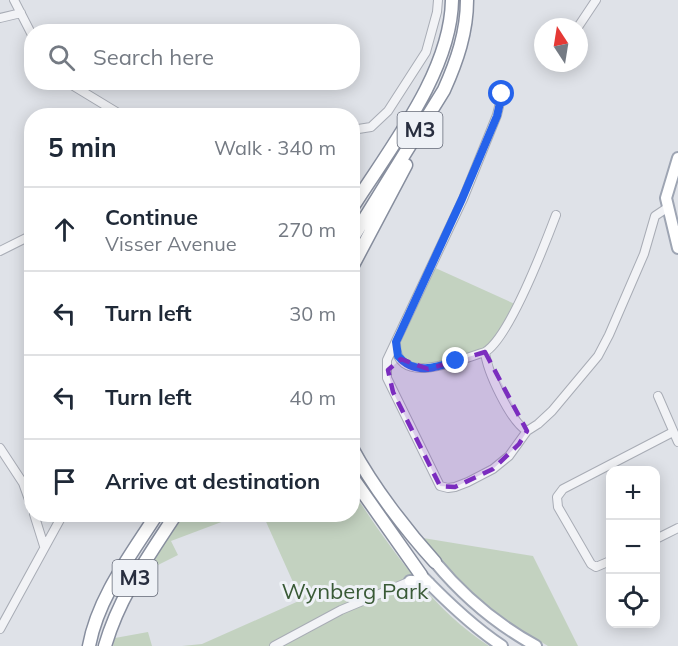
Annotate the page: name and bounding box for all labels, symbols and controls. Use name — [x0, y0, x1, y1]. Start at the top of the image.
north arrow — [534, 18, 588, 72]
search box — [24, 24, 360, 90]
icon: search — [45, 41, 78, 74]
text: Search here — [93, 43, 214, 71]
route start — [488, 80, 514, 106]
road number: M3 — [398, 112, 442, 148]
text: 5 min — [48, 131, 117, 164]
text: Walk · 340 m — [214, 135, 336, 160]
text: Continue — [105, 203, 198, 231]
icon: ahead — [48, 213, 81, 246]
text: 270 m — [277, 217, 336, 242]
text: Visser Avenue — [105, 231, 237, 256]
icon: left — [48, 297, 81, 330]
text: Turn left — [105, 299, 192, 327]
text: 30 m — [289, 301, 336, 326]
route end — [442, 347, 468, 373]
icon: left — [48, 381, 81, 414]
text: Turn left — [105, 383, 192, 411]
text: 40 m — [289, 385, 336, 410]
icon: arrive — [48, 465, 81, 498]
map controls — [606, 466, 660, 628]
button: + — [606, 466, 660, 520]
text: Arrive at destination — [105, 467, 320, 495]
button: − — [606, 520, 660, 574]
road number: M3 — [112, 560, 158, 596]
button: locate — [606, 574, 660, 628]
park label: Wynberg Park — [282, 577, 429, 605]

